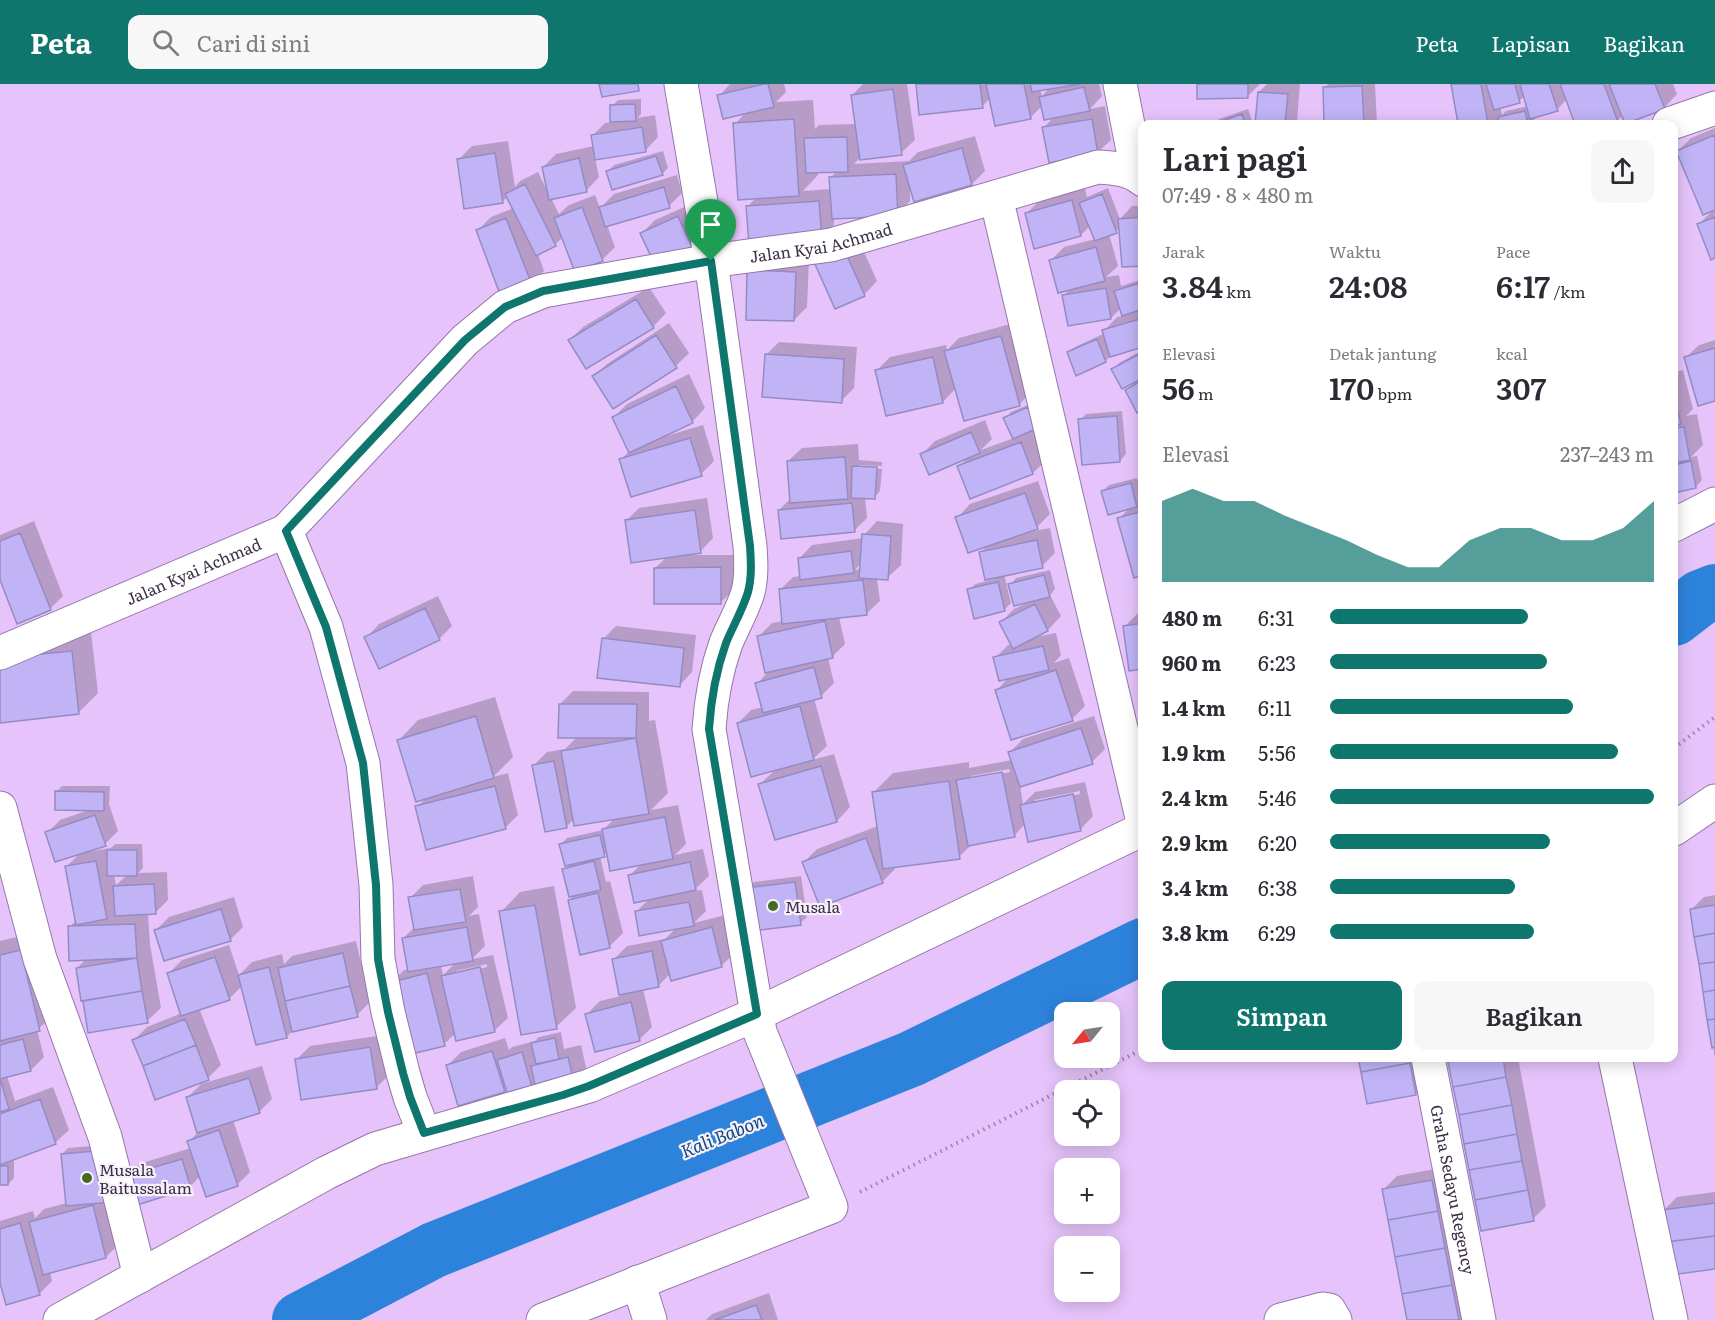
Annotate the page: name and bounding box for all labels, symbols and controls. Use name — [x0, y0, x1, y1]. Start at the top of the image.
search box — [128, 15, 548, 69]
text: Peta — [30, 21, 92, 63]
icon: search — [149, 26, 182, 59]
text: Cari di sini — [197, 26, 310, 59]
text: Peta — [1416, 27, 1458, 58]
text: Lapisan — [1491, 27, 1570, 58]
text: Bagikan — [1603, 27, 1685, 58]
text: Lari pagi — [1162, 132, 1307, 181]
button: share — [1591, 140, 1654, 203]
text: 07:49 · 8 × 480 m — [1162, 179, 1313, 209]
pin — [685, 199, 736, 261]
icon: arrive — [694, 208, 727, 241]
street label: Jalan Kyai Achmad — [748, 216, 895, 268]
text: Jarak — [1162, 239, 1205, 263]
text: Waktu — [1329, 239, 1381, 263]
text: Pace — [1496, 239, 1530, 263]
text: 3.84 — [1162, 263, 1223, 307]
text: 24:08 — [1329, 263, 1407, 307]
text: 6:17 — [1496, 263, 1550, 307]
text: km — [1223, 279, 1252, 303]
text: /km — [1550, 279, 1585, 303]
text: Elevasi — [1162, 341, 1216, 365]
text: Detak jantung — [1329, 341, 1436, 365]
text: kcal — [1496, 341, 1528, 365]
text: 56 — [1162, 365, 1195, 409]
text: 170 — [1329, 365, 1374, 409]
text: 307 — [1496, 365, 1546, 409]
text: m — [1195, 381, 1214, 405]
text: bpm — [1374, 381, 1412, 405]
text: Elevasi — [1162, 438, 1229, 468]
text: 237–243 m — [1560, 438, 1654, 468]
street label: Jalan Kyai Achmad — [122, 531, 265, 610]
text: 480 m — [1162, 602, 1222, 632]
text: 6:31 — [1258, 602, 1294, 632]
text: 960 m — [1162, 647, 1221, 677]
text: 6:23 — [1258, 647, 1296, 677]
text: 1.4 km — [1162, 692, 1226, 722]
text: 6:11 — [1258, 692, 1292, 722]
text: 1.9 km — [1162, 737, 1226, 767]
text: 5:56 — [1258, 737, 1296, 767]
text: 2.4 km — [1162, 782, 1228, 812]
text: 5:46 — [1258, 782, 1296, 812]
text: 2.9 km — [1162, 827, 1228, 857]
text: 6:20 — [1258, 827, 1297, 857]
text: 3.4 km — [1162, 872, 1229, 902]
text: 6:38 — [1258, 872, 1297, 902]
place label: Musala — [785, 894, 841, 918]
marker: Musala — [766, 899, 780, 913]
text: 3.8 km — [1162, 917, 1229, 947]
text: 6:29 — [1258, 917, 1296, 947]
button: Simpan — [1162, 981, 1402, 1050]
button: Bagikan — [1414, 981, 1654, 1050]
north arrow — [1054, 1002, 1120, 1068]
map controls — [1054, 1002, 1120, 1302]
button: locate — [1054, 1080, 1120, 1146]
street label: Graha Sedayu Regency — [1425, 1103, 1482, 1277]
water label: Kali Babon — [676, 1106, 768, 1164]
place label: Musala Baitussalam — [99, 1157, 192, 1199]
button: + — [1054, 1158, 1120, 1224]
marker: Musala Baitussalam — [80, 1171, 94, 1185]
button: − — [1054, 1236, 1120, 1302]

